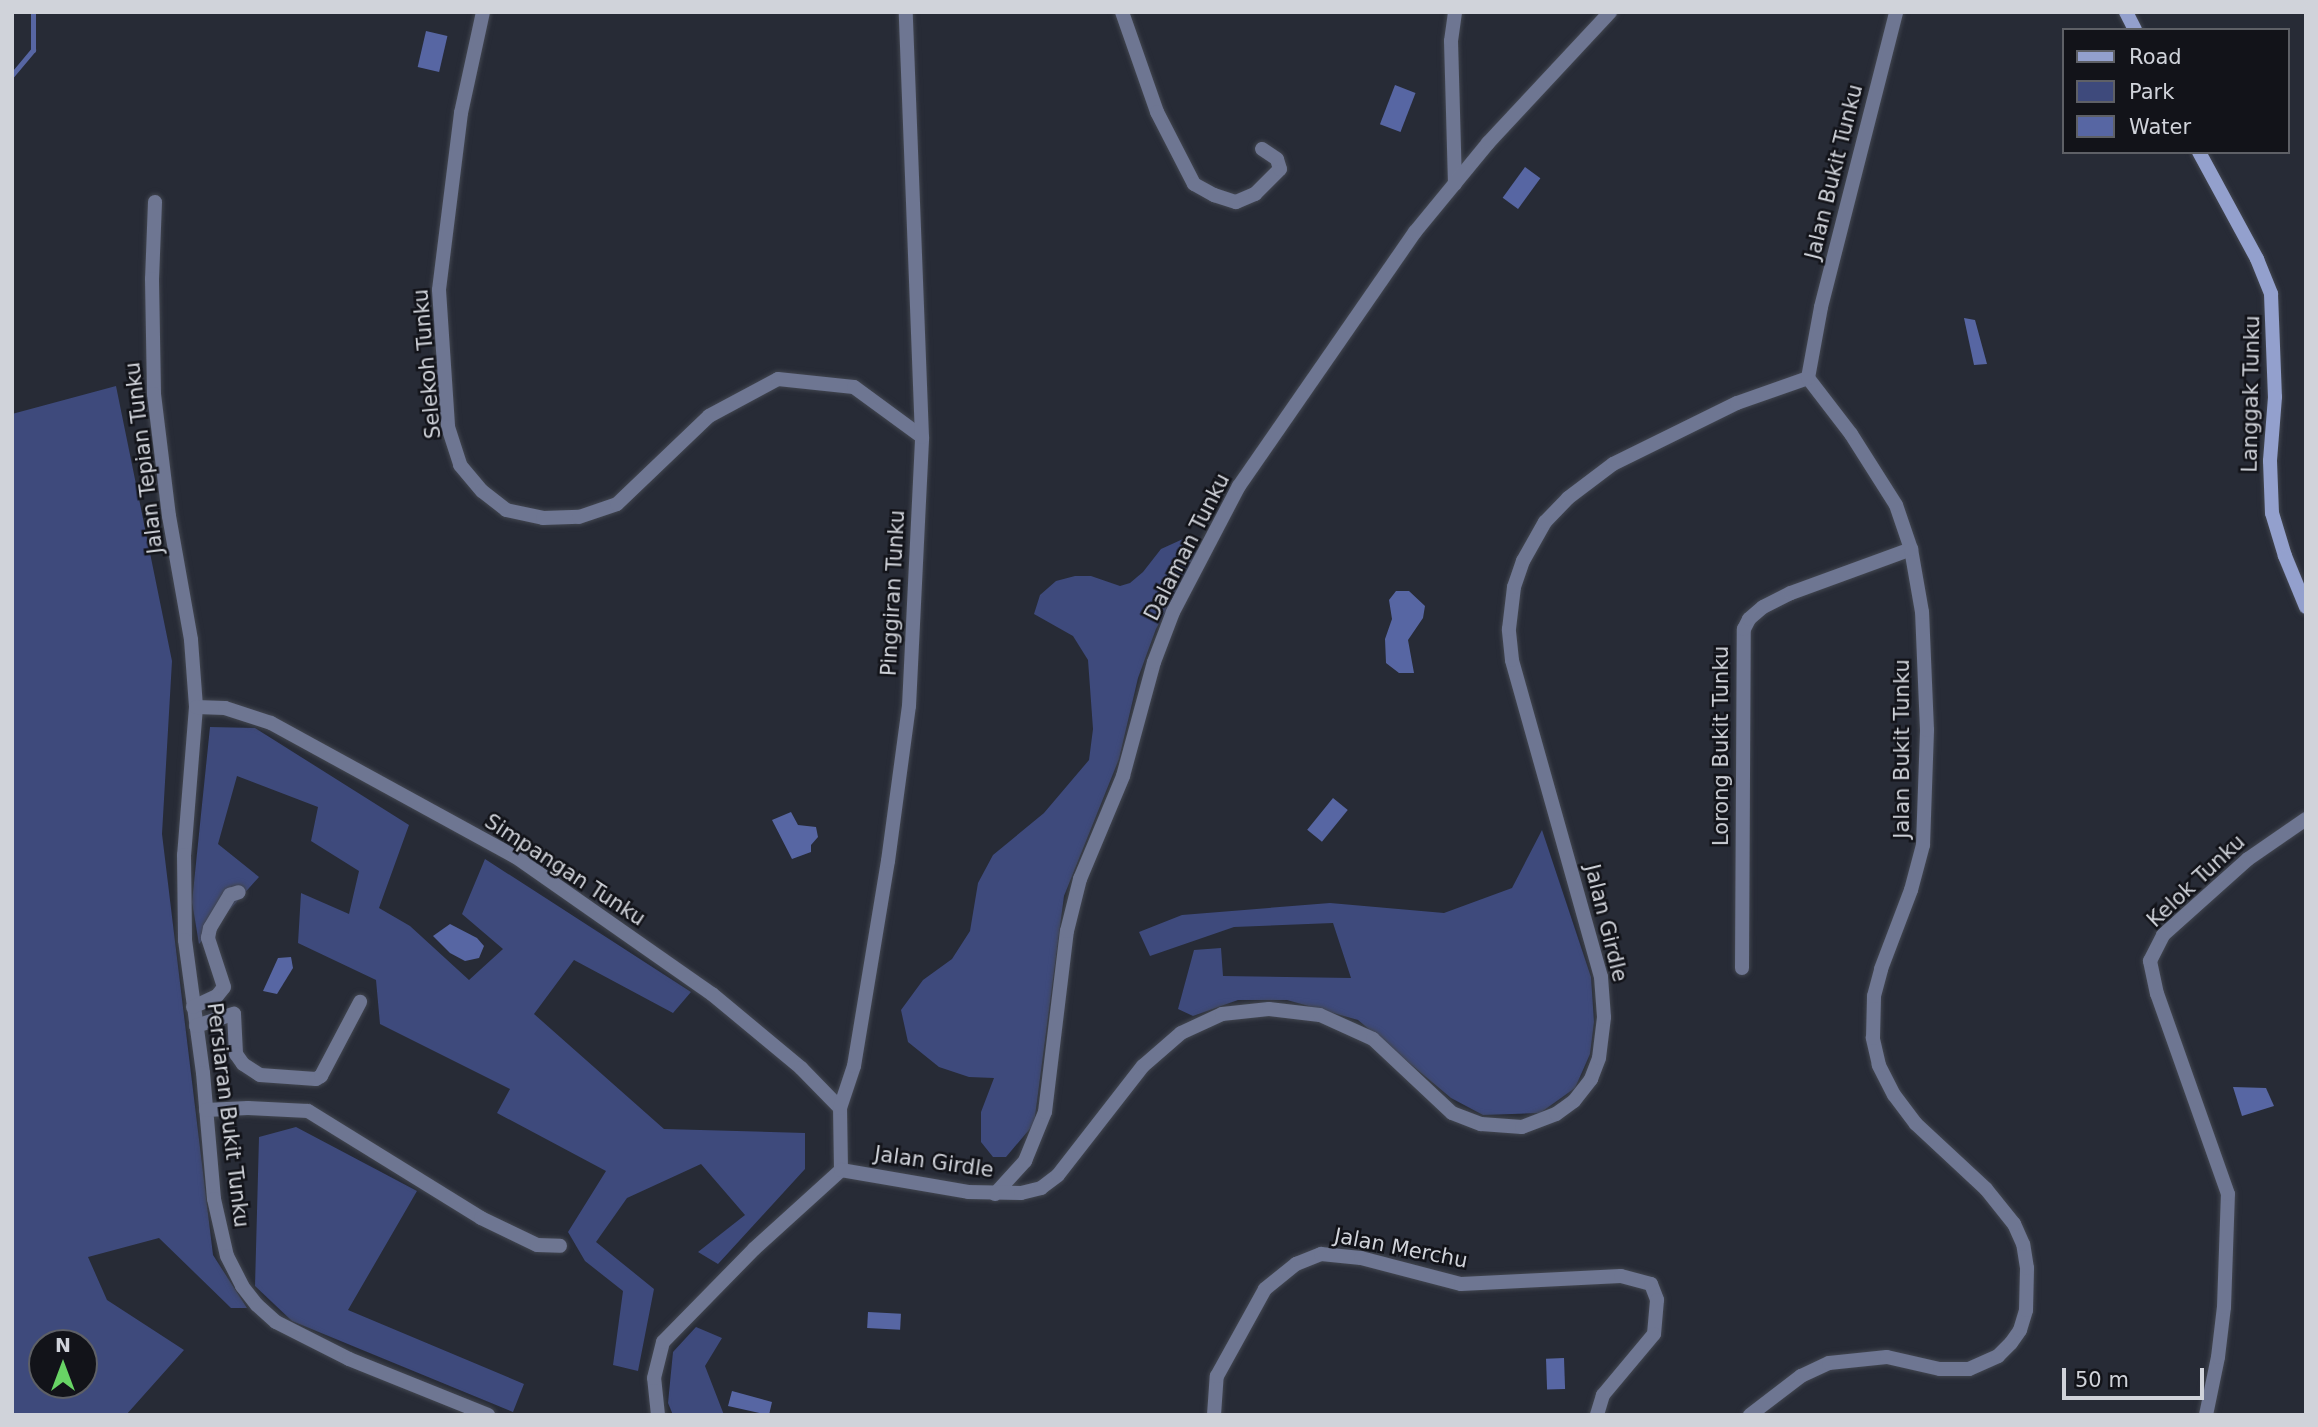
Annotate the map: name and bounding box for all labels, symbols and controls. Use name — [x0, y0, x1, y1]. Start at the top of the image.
legend — [2062, 28, 2290, 154]
text: Road — [2129, 45, 2182, 69]
text: Park — [2129, 80, 2174, 104]
street label: Jalan Bukit Tunku — [1800, 82, 1868, 262]
text: Water — [2129, 115, 2191, 139]
street label: Selekoh Tunku — [408, 288, 446, 440]
street label: Langgak Tunku — [2237, 315, 2265, 473]
street label: Jalan Tepian Tunku — [120, 361, 168, 555]
street label: Dalaman Tunku — [1139, 469, 1235, 625]
street label: Pinggiran Tunku — [876, 509, 910, 677]
street label: Lorong Bukit Tunku — [1708, 646, 1734, 846]
street label: Jalan Bukit Tunku — [1889, 659, 1915, 839]
street label: Simpangan Tunku — [480, 809, 650, 931]
street label: Kelok Tunku — [2142, 829, 2250, 933]
street label: Jalan Girdle — [1579, 862, 1633, 984]
street label: Persiaran Bukit Tunku — [202, 1001, 254, 1229]
street label: Jalan Girdle — [873, 1141, 995, 1183]
street label: Jalan Merchu — [1332, 1223, 1470, 1273]
north arrow — [28, 1329, 98, 1399]
text: N — [55, 1334, 71, 1356]
scale bar — [2066, 1354, 2208, 1398]
text: 50 m — [2075, 1368, 2129, 1392]

